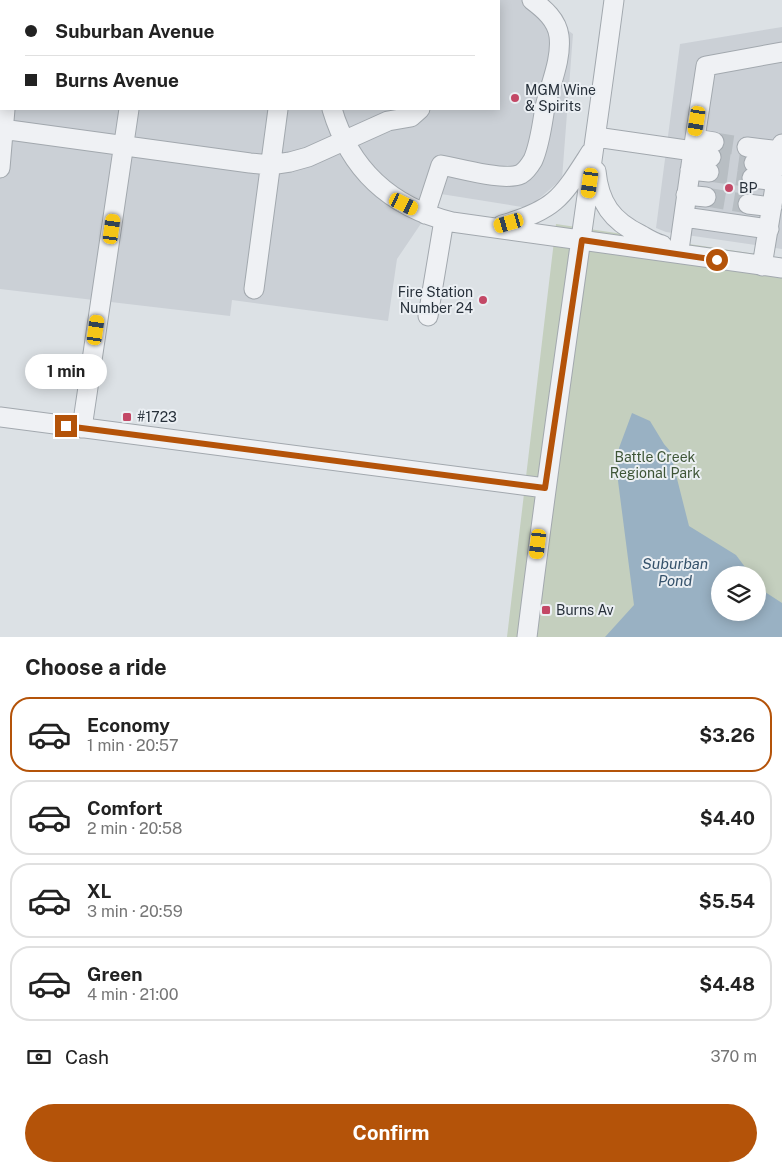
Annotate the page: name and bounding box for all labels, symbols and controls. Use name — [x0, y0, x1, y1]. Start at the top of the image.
text: Suburban Avenue — [55, 20, 215, 42]
text: Burns Avenue — [55, 69, 179, 91]
place label: MGM Wine & Spirits — [525, 82, 596, 114]
marker: MGM Wine & Spirits — [509, 92, 521, 104]
car — [687, 105, 706, 137]
car — [580, 167, 599, 199]
place label: BP — [739, 180, 757, 196]
marker: BP — [723, 182, 735, 194]
car — [387, 191, 420, 217]
car — [492, 212, 525, 234]
car — [102, 213, 121, 245]
route start — [706, 249, 728, 271]
place label: Fire Station Number 24 — [398, 284, 473, 316]
marker: Fire Station Number 24 — [477, 294, 489, 306]
car — [86, 314, 105, 346]
callout: 1 min — [25, 354, 107, 388]
text: 1 min — [47, 362, 85, 381]
place label: #1723 — [137, 409, 177, 425]
marker: #1723 — [121, 411, 133, 423]
route end — [55, 415, 77, 437]
park label: Battle Creek Regional Park — [610, 449, 700, 481]
car — [528, 528, 547, 560]
water label: Suburban Pond — [642, 555, 708, 589]
map controls — [711, 566, 766, 621]
button: layers — [711, 566, 766, 621]
place label: Burns Av — [556, 602, 614, 618]
marker: Burns Av — [540, 604, 552, 616]
text: Choose a ride — [25, 654, 167, 680]
icon: car — [27, 712, 72, 757]
text: Economy — [87, 714, 170, 736]
text: $3.26 — [699, 724, 755, 746]
text: 1 min · 20:57 — [87, 736, 179, 755]
icon: car — [27, 795, 72, 840]
text: Comfort — [87, 797, 163, 819]
text: $4.40 — [700, 807, 755, 829]
text: 2 min · 20:58 — [87, 819, 182, 838]
icon: car — [27, 878, 72, 923]
text: XL — [87, 880, 112, 902]
text: $5.54 — [699, 890, 755, 912]
text: 3 min · 20:59 — [87, 902, 183, 921]
icon: car — [27, 961, 72, 1006]
text: Green — [87, 963, 142, 985]
text: $4.48 — [699, 973, 755, 995]
text: 4 min · 21:00 — [87, 985, 179, 1004]
icon: cash — [25, 1043, 53, 1071]
text: Cash — [65, 1046, 109, 1068]
text: 370 m — [710, 1047, 757, 1066]
button: Confirm — [25, 1104, 757, 1162]

